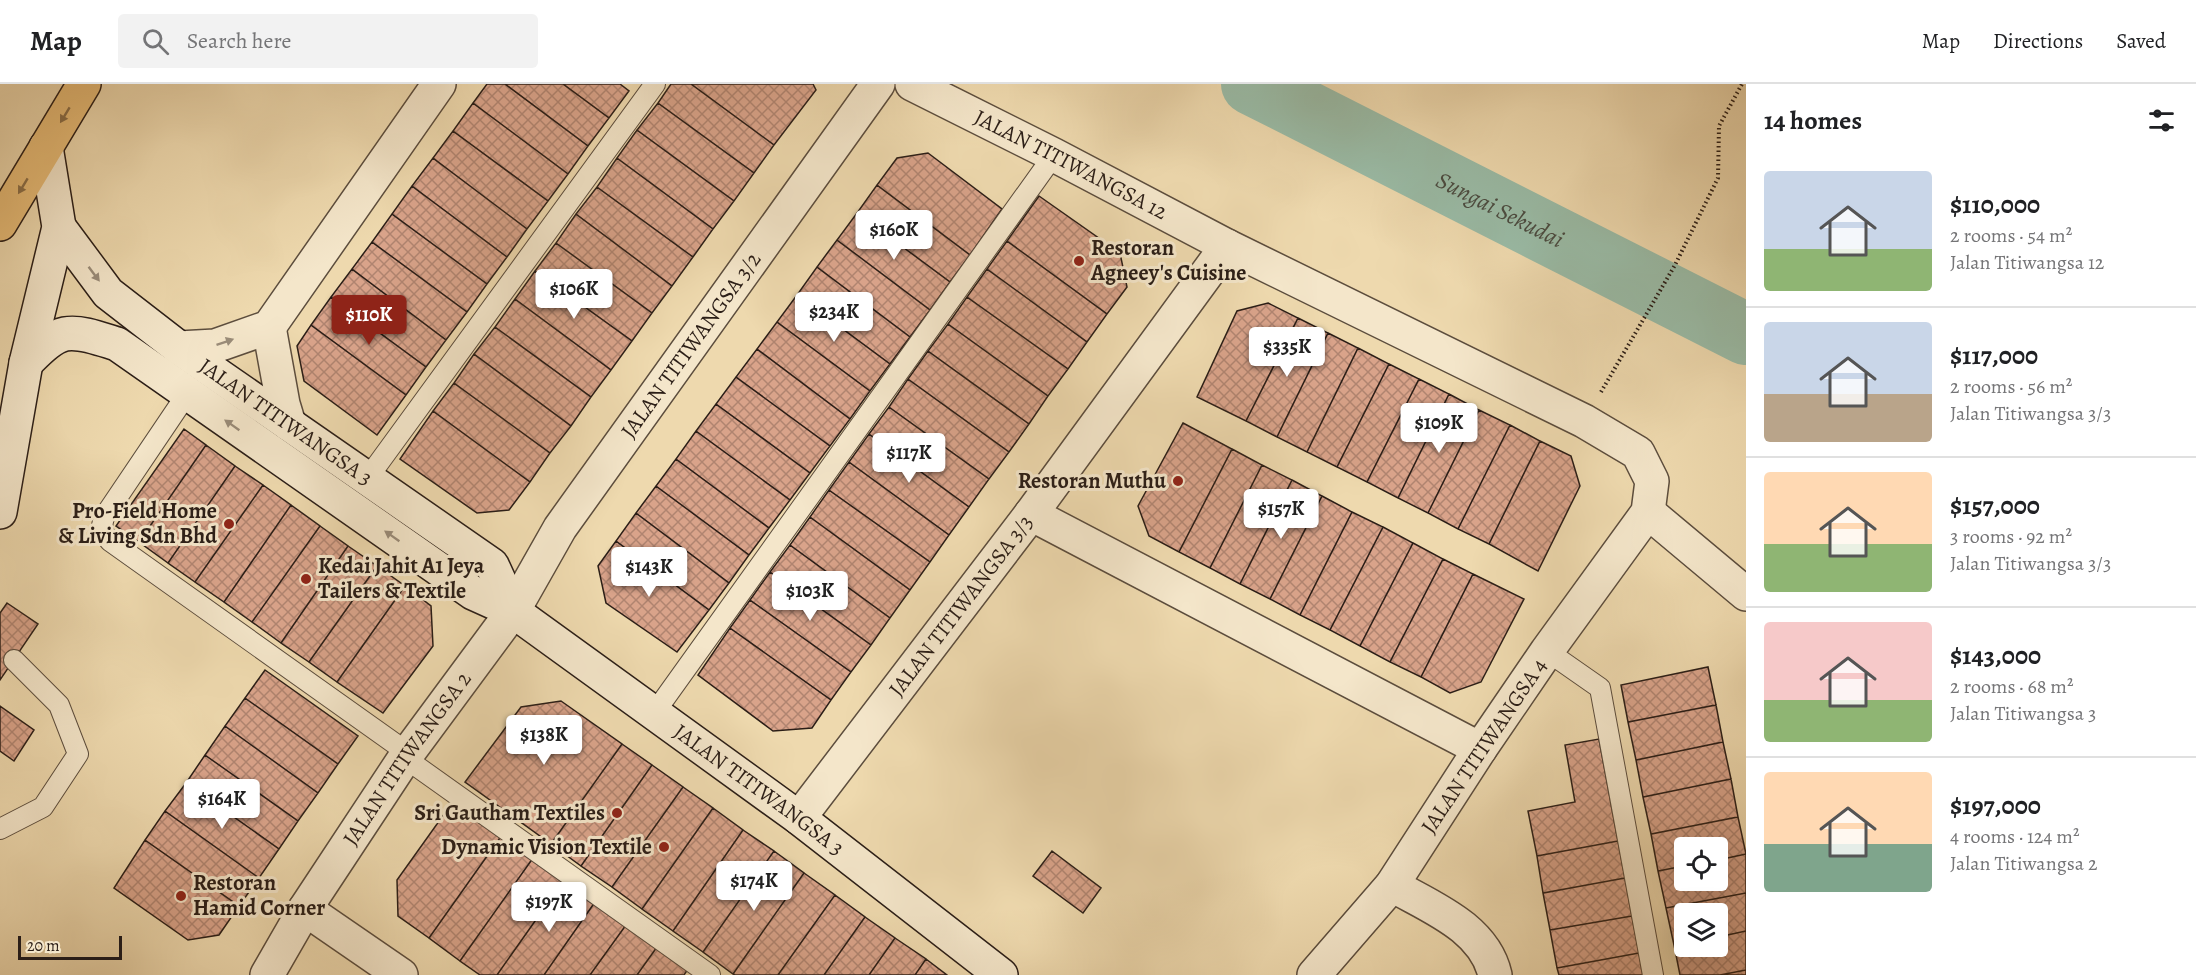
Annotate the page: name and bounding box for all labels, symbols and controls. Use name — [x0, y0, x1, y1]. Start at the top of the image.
search box — [118, 14, 538, 68]
text: Map — [30, 22, 82, 60]
icon: search — [139, 25, 172, 58]
text: Search here — [187, 26, 291, 56]
text: Map — [1922, 27, 1960, 55]
text: Directions — [1993, 27, 2083, 55]
text: Saved — [2116, 27, 2166, 55]
street label: JALAN TITIWANGSA 12 — [969, 102, 1173, 227]
text: 14 homes — [1764, 103, 1862, 138]
icon: filters — [2145, 104, 2178, 137]
one-way arrow — [60, 107, 71, 124]
water label: Sungai Sekudai — [1431, 164, 1569, 255]
one-way arrow — [18, 178, 28, 195]
text: $110,000 — [1950, 187, 2040, 222]
icon: home — [1812, 195, 1884, 267]
pin: $160K — [852, 210, 936, 261]
text: $160K — [869, 216, 919, 243]
text: 2 rooms · 54 m² — [1950, 222, 2072, 249]
place label: Restoran Agneey's Cuisine — [1090, 233, 1247, 288]
street label: JALAN TITIWANGSA 3/2 — [614, 246, 768, 444]
text: Jalan Titiwangsa 12 — [1950, 249, 2104, 276]
marker: Restoran Agneey's Cuisine — [1072, 254, 1086, 268]
one-way arrow — [88, 266, 100, 282]
pin: $106K — [532, 269, 616, 320]
text: $106K — [549, 275, 599, 302]
pin: $234K — [792, 292, 876, 343]
pin: $110K — [327, 295, 411, 346]
text: $234K — [809, 298, 859, 325]
text: $110K — [346, 301, 392, 328]
pin: $335K — [1245, 327, 1329, 378]
text: $335K — [1263, 333, 1311, 360]
one-way arrow — [216, 337, 234, 347]
text: $117,000 — [1950, 338, 2038, 373]
icon: home — [1812, 346, 1884, 418]
street label: JALAN TITIWANGSA 3 — [193, 351, 379, 493]
text: 2 rooms · 56 m² — [1950, 373, 2072, 400]
text: Jalan Titiwangsa 3/3 — [1950, 400, 2111, 427]
pin: $109K — [1397, 403, 1481, 454]
text: $109K — [1415, 409, 1463, 436]
one-way arrow — [224, 419, 240, 431]
pin: $117K — [867, 433, 951, 484]
text: $117K — [886, 439, 932, 466]
place label: Restoran Muthu — [1018, 466, 1167, 496]
marker: Restoran Muthu — [1171, 474, 1185, 488]
text: $157,000 — [1950, 488, 2040, 523]
pin: $157K — [1239, 489, 1323, 540]
text: $157K — [1258, 495, 1304, 522]
place label: Pro-Field Home & Living Sdn Bhd — [58, 496, 217, 551]
icon: home — [1812, 496, 1884, 568]
street label: JALAN TITIWANGSA 3/3 — [882, 509, 1040, 703]
marker: Pro-Field Home & Living Sdn Bhd — [222, 517, 236, 531]
text: 3 rooms · 92 m² — [1950, 523, 2072, 550]
one-way arrow — [384, 530, 400, 542]
pin: $143K — [607, 547, 691, 598]
text: Jalan Titiwangsa 3/3 — [1950, 550, 2111, 577]
place label: Kedai Jahit A1 Jeya Tailers & Textile — [318, 551, 485, 606]
text: $143K — [625, 553, 673, 580]
pin: $103K — [768, 571, 852, 622]
marker: Kedai Jahit A1 Jeya Tailers & Textile — [299, 572, 313, 586]
text: $103K — [786, 577, 834, 604]
text: $143,000 — [1950, 638, 2041, 673]
icon: home — [1812, 646, 1884, 718]
street label: JALAN TITIWANGSA 4 — [1414, 652, 1554, 840]
street label: JALAN TITIWANGSA 2 — [336, 665, 478, 852]
text: 2 rooms · 68 m² — [1950, 673, 2074, 700]
text: Jalan Titiwangsa 3 — [1950, 700, 2096, 727]
pin: $138K — [502, 715, 586, 766]
street label: JALAN TITIWANGSA 3 — [667, 717, 850, 863]
text: $138K — [520, 721, 568, 748]
pin: $164K — [180, 779, 264, 830]
text: $164K — [198, 785, 246, 812]
text: $197,000 — [1950, 788, 2041, 823]
icon: home — [1812, 796, 1884, 868]
place label: Sri Gautham Textiles — [414, 798, 605, 828]
marker: Sri Gautham Textiles — [610, 806, 624, 820]
text: 4 rooms · 124 m² — [1950, 823, 2080, 850]
place label: Dynamic Vision Textile — [441, 832, 652, 862]
map controls — [1674, 837, 1728, 957]
button: locate — [1674, 837, 1728, 891]
marker: Dynamic Vision Textile — [657, 840, 671, 854]
text: Jalan Titiwangsa 2 — [1950, 850, 2097, 877]
pin: $174K — [712, 861, 796, 912]
text: $174K — [730, 867, 778, 894]
place label: Restoran Hamid Corner — [193, 868, 325, 923]
pin: $197K — [507, 882, 591, 933]
text: $197K — [525, 888, 573, 915]
marker: Restoran Hamid Corner — [174, 889, 188, 903]
button: layers — [1674, 903, 1728, 957]
scale bar — [18, 933, 122, 960]
text: 20 m — [27, 935, 60, 957]

